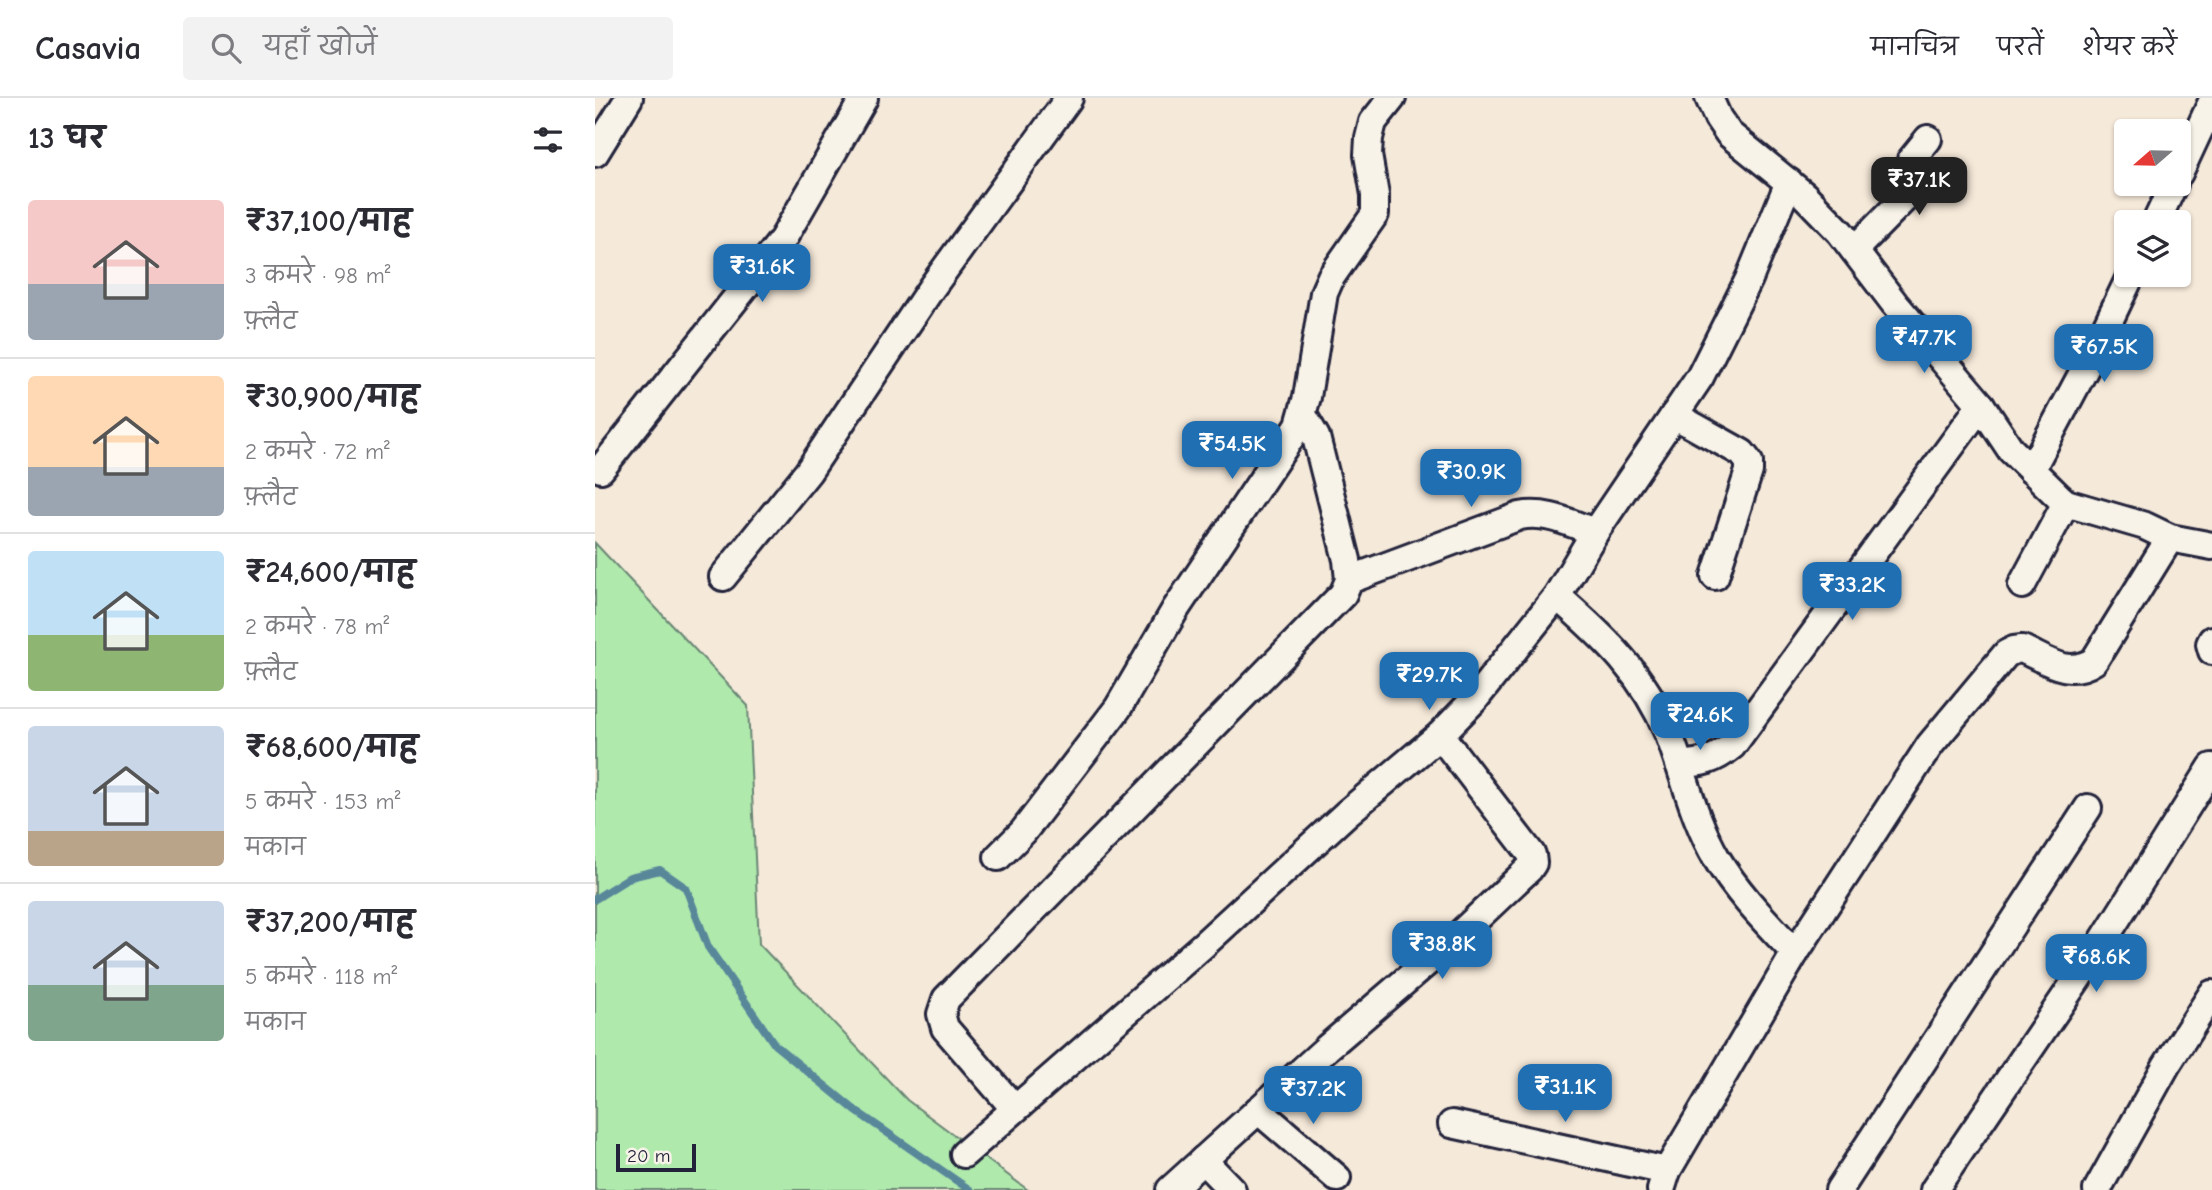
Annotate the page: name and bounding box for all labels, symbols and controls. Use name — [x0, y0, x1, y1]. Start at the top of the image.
search box — [183, 17, 673, 80]
text: Casavia — [35, 29, 141, 67]
icon: search — [207, 29, 245, 67]
text: यहाँ खोजें — [263, 32, 377, 62]
text: मानचित्र — [1871, 33, 1959, 61]
text: परतें — [1997, 33, 2044, 61]
text: शेयर करें — [2082, 33, 2177, 61]
north arrow — [2114, 119, 2191, 196]
map controls — [2114, 119, 2191, 287]
text: 13 घर — [28, 121, 105, 156]
icon: filters — [529, 121, 567, 159]
pin: ₹37.1K — [1862, 158, 1976, 217]
text: ₹37.1K — [1887, 166, 1951, 193]
text: ₹37,100/माह — [245, 204, 412, 239]
button: layers — [2114, 210, 2191, 287]
icon: home — [84, 228, 168, 312]
pin: ₹31.6K — [705, 244, 819, 304]
text: ₹31.6K — [729, 253, 795, 280]
text: 3 कमरे · 98 m² — [245, 262, 390, 289]
text: फ़्लैट — [245, 308, 297, 335]
pin: ₹47.7K — [1867, 316, 1981, 375]
text: ₹47.7K — [1892, 324, 1956, 351]
pin: ₹67.5K — [2047, 324, 2161, 384]
text: ₹67.5K — [2070, 333, 2138, 360]
text: ₹30,900/माह — [245, 380, 419, 415]
icon: home — [84, 404, 168, 488]
pin: ₹54.5K — [1175, 422, 1289, 481]
text: ₹54.5K — [1198, 430, 1266, 457]
text: 2 कमरे · 72 m² — [245, 438, 390, 465]
pin: ₹30.9K — [1414, 450, 1528, 509]
text: ₹30.9K — [1436, 458, 1506, 485]
text: फ़्लैट — [245, 484, 297, 511]
text: ₹24,600/माह — [245, 555, 415, 590]
pin: ₹33.2K — [1795, 562, 1909, 622]
text: ₹33.2K — [1818, 571, 1886, 598]
icon: home — [84, 579, 168, 663]
text: 2 कमरे · 78 m² — [245, 613, 389, 640]
pin: ₹29.7K — [1372, 652, 1486, 712]
text: फ़्लैट — [245, 659, 297, 686]
text: ₹29.7K — [1396, 661, 1462, 688]
pin: ₹24.6K — [1643, 692, 1757, 752]
text: ₹24.6K — [1667, 701, 1733, 728]
text: ₹68,600/माह — [245, 730, 418, 765]
icon: home — [84, 754, 168, 838]
text: 5 कमरे · 153 m² — [245, 788, 400, 815]
text: मकान — [245, 834, 306, 861]
text: ₹37,200/माह — [245, 905, 415, 940]
pin: ₹38.8K — [1385, 922, 1499, 981]
icon: home — [84, 929, 168, 1013]
text: ₹38.8K — [1408, 930, 1476, 957]
pin: ₹68.6K — [2039, 934, 2153, 994]
text: ₹68.6K — [2062, 943, 2130, 970]
text: 5 कमरे · 118 m² — [245, 963, 397, 990]
text: मकान — [245, 1009, 306, 1036]
pin: ₹31.1K — [1508, 1065, 1622, 1124]
pin: ₹37.2K — [1256, 1066, 1370, 1126]
text: ₹31.1K — [1534, 1073, 1596, 1100]
text: ₹37.2K — [1280, 1075, 1346, 1102]
scale bar — [616, 1141, 697, 1173]
text: 20 m — [627, 1145, 671, 1167]

